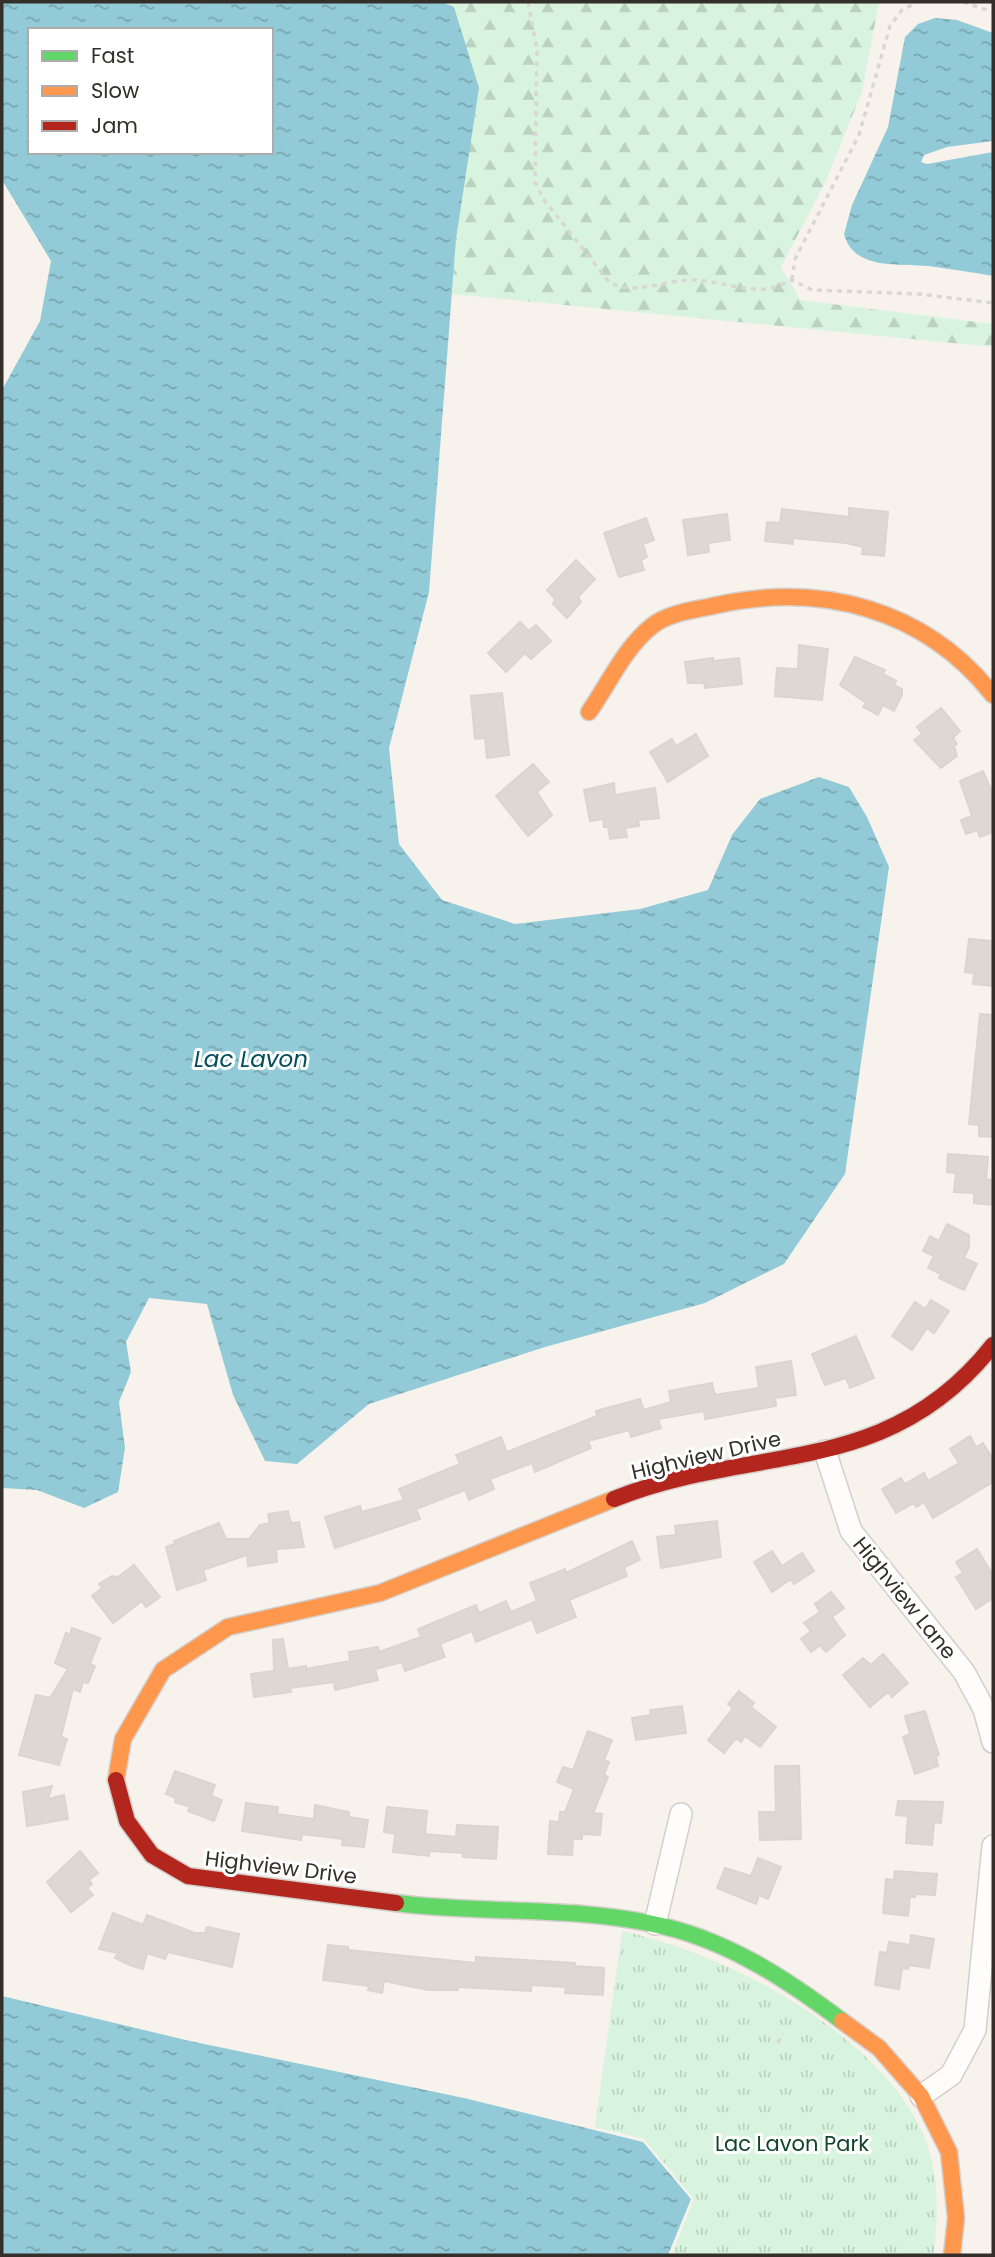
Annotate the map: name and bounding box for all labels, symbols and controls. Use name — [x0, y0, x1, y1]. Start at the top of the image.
legend — [28, 28, 273, 154]
text: Fast — [91, 41, 134, 70]
text: Slow — [91, 76, 139, 105]
text: Jam — [91, 111, 138, 140]
water label: Lac Lavon — [194, 1043, 308, 1075]
street label: Highview Drive — [628, 1424, 784, 1486]
street label: Highview Lane — [847, 1531, 963, 1665]
street label: Highview Drive — [203, 1843, 359, 1891]
park label: Lac Lavon Park — [715, 2129, 869, 2158]

